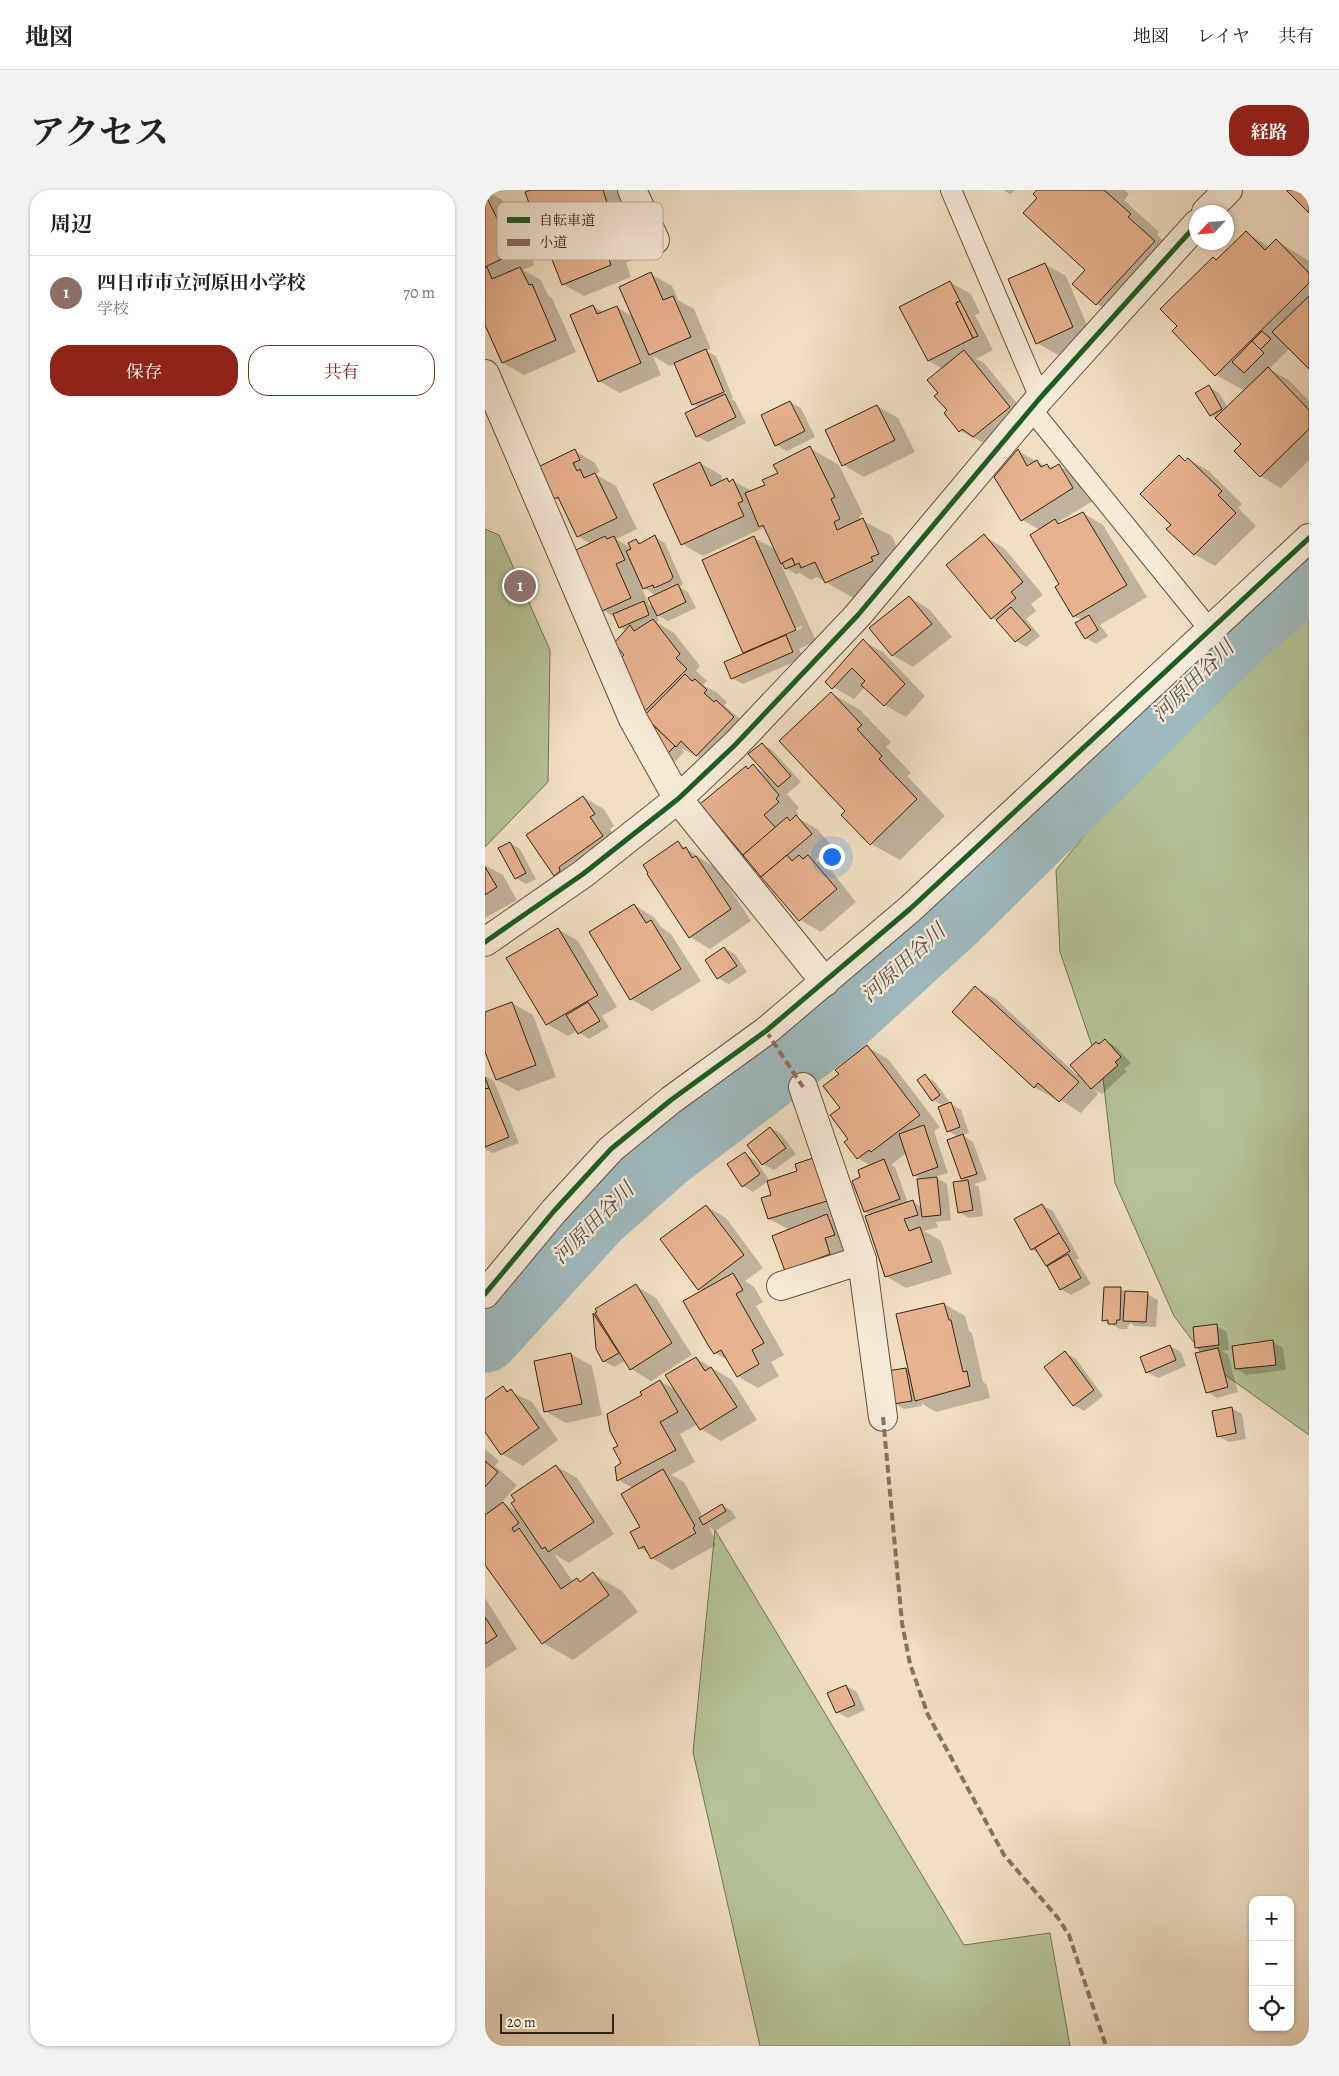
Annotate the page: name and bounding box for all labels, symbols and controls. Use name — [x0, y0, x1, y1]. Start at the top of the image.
text: 地図 — [25, 21, 73, 53]
text: 地図 — [1133, 24, 1169, 48]
text: レイヤ — [1197, 24, 1250, 48]
text: 共有 — [1278, 24, 1314, 48]
button: 経路 — [1229, 105, 1309, 156]
text: アクセス — [30, 108, 169, 156]
legend — [497, 202, 663, 260]
north arrow — [1189, 205, 1234, 250]
text: 周辺 — [50, 210, 92, 238]
text: 自転車道 — [539, 211, 595, 230]
text: 小道 — [539, 233, 567, 252]
text: 四日市市立河原田小学校 — [97, 270, 306, 296]
text: 1 — [63, 282, 69, 304]
text: 70 m — [403, 282, 435, 304]
text: 学校 — [97, 298, 129, 320]
button: 保存 — [50, 345, 238, 396]
button: 共有 — [248, 345, 435, 396]
pin: 1 — [504, 567, 536, 605]
water label: 河原田谷川 — [1146, 633, 1241, 728]
your location — [819, 844, 845, 870]
water label: 河原田谷川 — [855, 916, 953, 1009]
water label: 河原田谷川 — [546, 1175, 641, 1270]
map controls — [1249, 1896, 1294, 2031]
button: + — [1249, 1896, 1294, 1941]
button: − — [1249, 1941, 1294, 1986]
button: locate — [1249, 1986, 1294, 2031]
scale bar — [500, 2011, 614, 2034]
text: 20 m — [507, 2013, 536, 2032]

